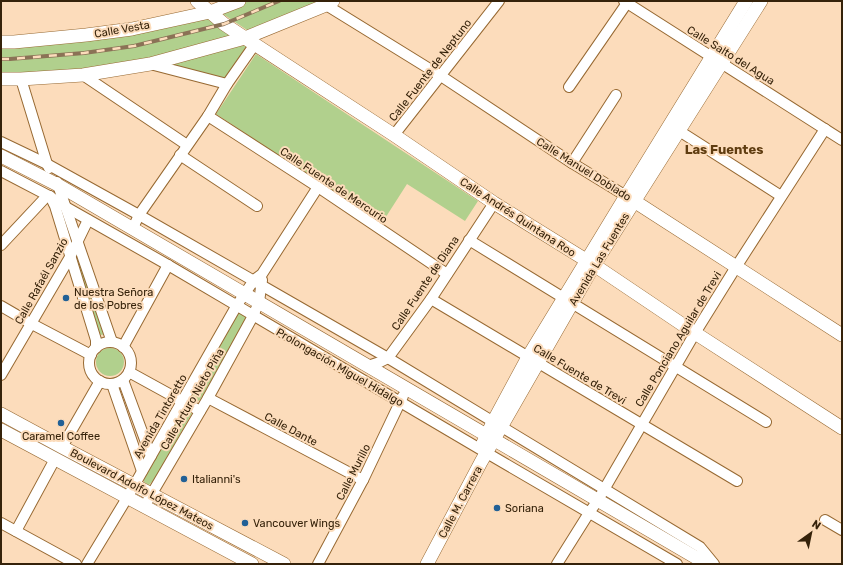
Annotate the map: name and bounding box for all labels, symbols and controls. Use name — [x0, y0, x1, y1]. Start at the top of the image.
street label: Calle Fuente de Neptuno — [386, 17, 474, 124]
street label: Calle Vesta — [93, 18, 151, 41]
street label: Calle Salto del Agua — [685, 23, 777, 88]
street label: Calle Manuel Doblado — [534, 135, 634, 204]
district label: Las Fuentes — [685, 142, 763, 157]
street label: Calle Fuente de Mercurio — [278, 145, 390, 226]
street label: Calle Andrés Quintana Roo — [457, 175, 578, 260]
street label: Avenida Las Fuentes — [567, 210, 633, 308]
street label: Calle Fuente de Diana — [389, 234, 462, 333]
street label: Calle Rafaél Sanzio — [12, 236, 71, 327]
street label: Calle Ponciano Aguilar de Trevi — [633, 269, 724, 409]
place label: Nuestra Señora de los Pobres — [74, 286, 153, 312]
marker: Nuestra Señora de los Pobres — [61, 293, 71, 303]
street label: Prolongación Miguel Hidalgo — [274, 326, 406, 409]
street label: Calle Fuente de Trevi — [531, 342, 628, 407]
street label: Calle Arturo Nieto Piña — [158, 346, 227, 452]
street label: Avenida Tintoretto — [131, 372, 190, 461]
street label: Calle Dante — [262, 410, 320, 449]
marker: Caramel Coffee — [56, 418, 66, 428]
place label: Caramel Coffee — [22, 430, 100, 443]
street label: Calle Murillo — [334, 442, 373, 503]
street label: Boulevard Adolfo López Mateos — [68, 446, 216, 533]
street label: Calle M. Carrera — [436, 464, 485, 540]
place label: Italianni's — [192, 473, 241, 486]
marker: Italianni's — [179, 474, 189, 484]
place label: Soriana — [505, 502, 544, 515]
marker: Soriana — [492, 503, 502, 513]
north arrow — [791, 513, 831, 553]
place label: Vancouver Wings — [253, 517, 341, 530]
text: N — [809, 517, 823, 533]
marker: Vancouver Wings — [240, 518, 250, 528]

